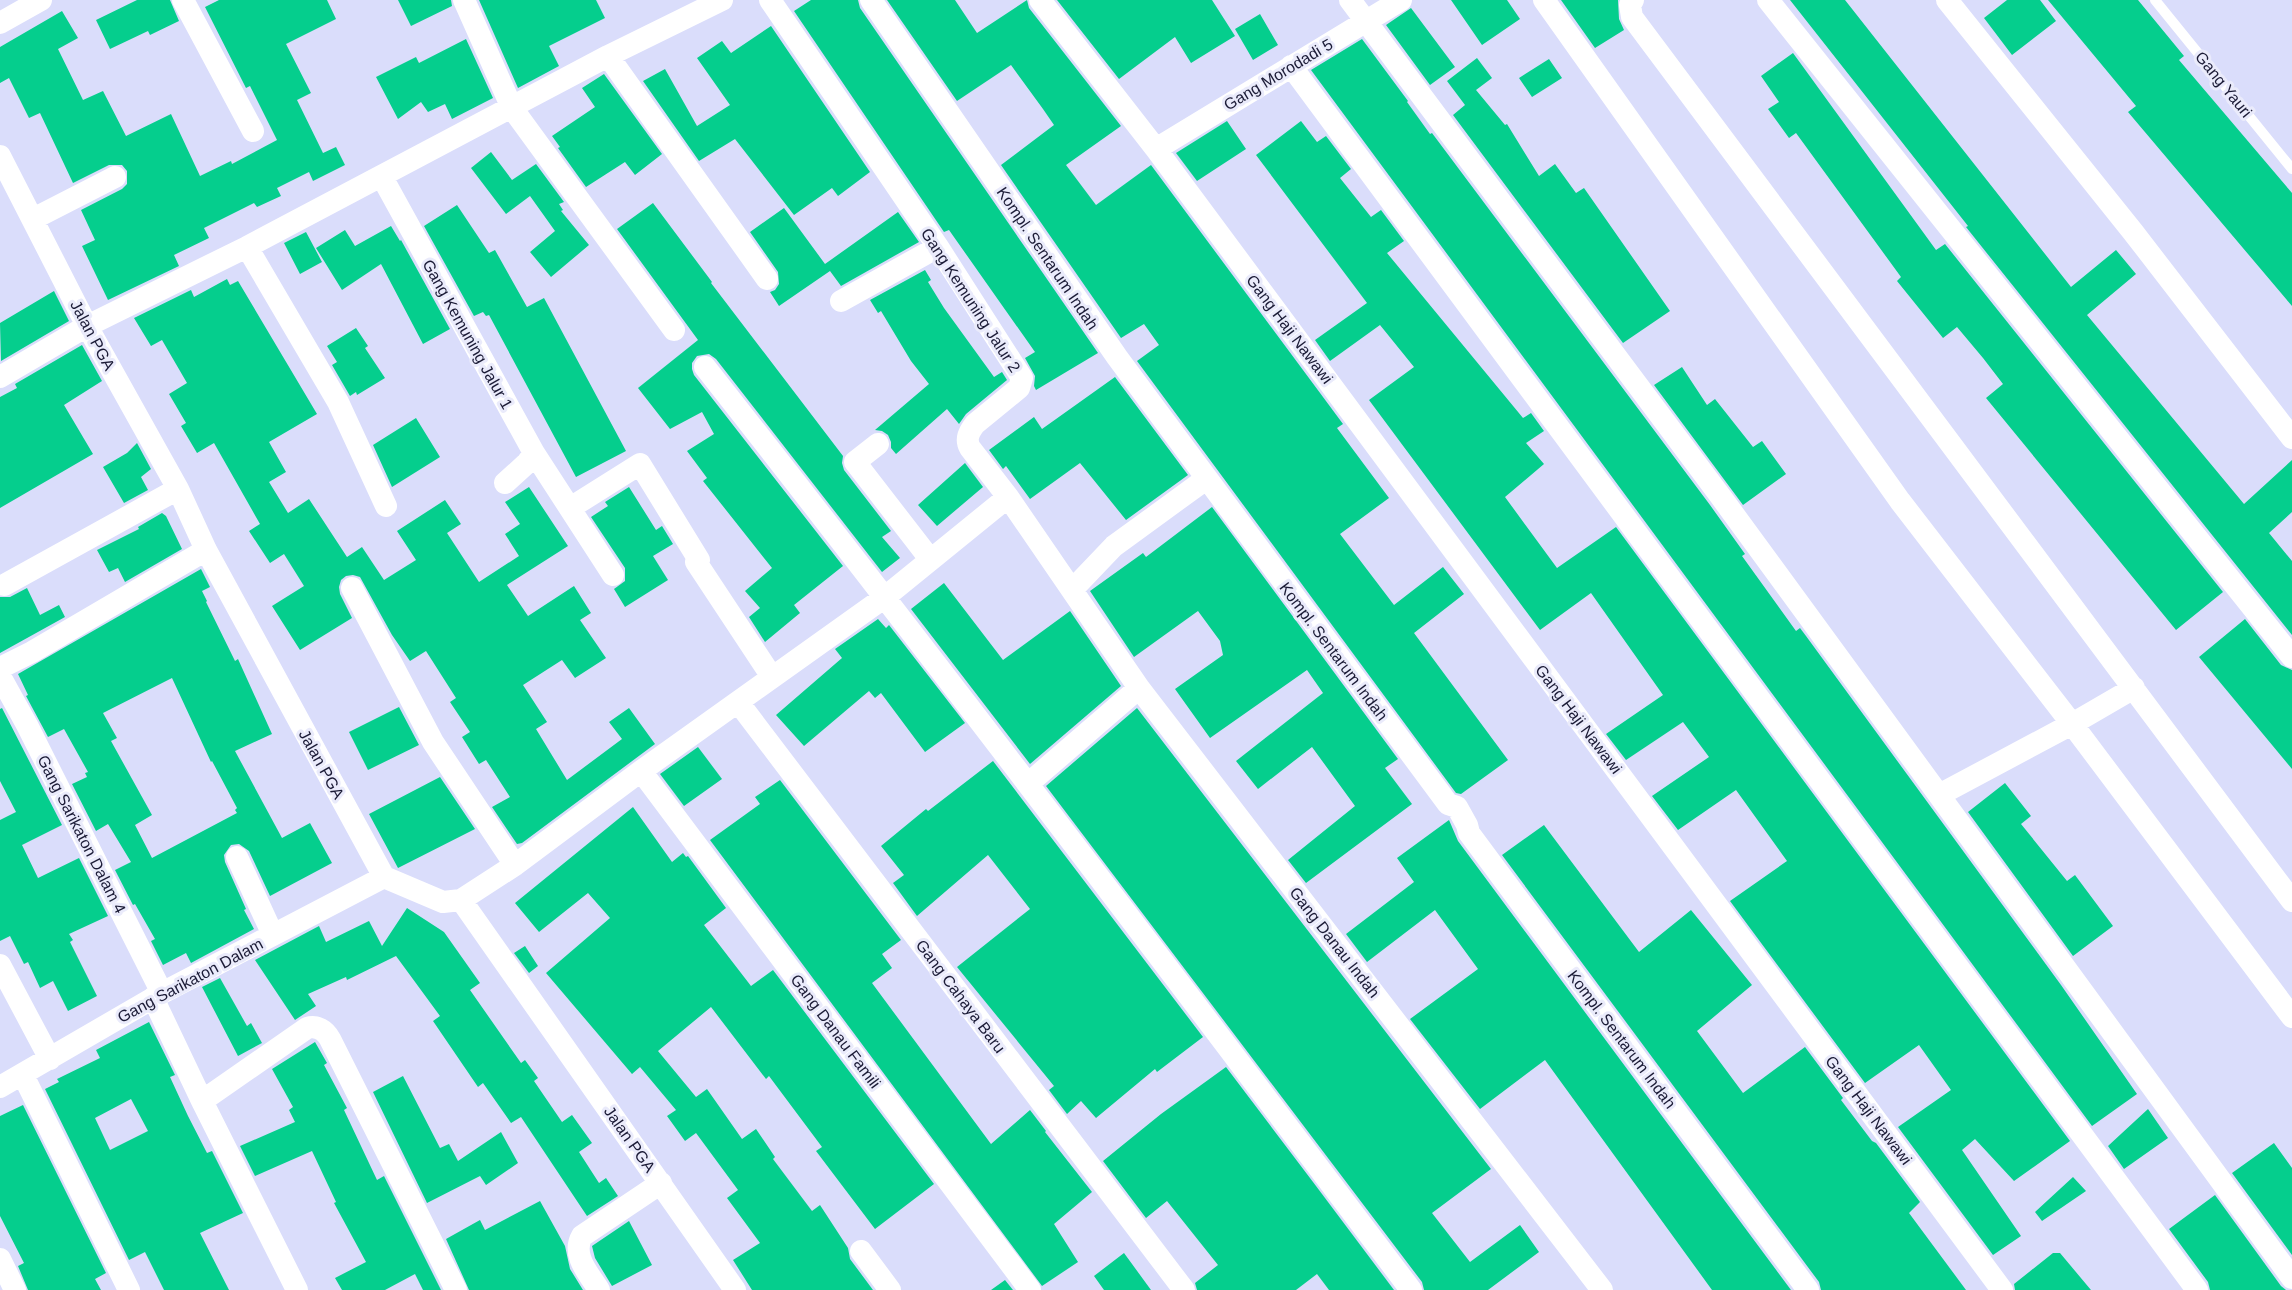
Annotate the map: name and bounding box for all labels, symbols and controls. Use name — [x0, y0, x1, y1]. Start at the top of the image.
street label: Gang Morodadi 5 — [1221, 35, 1336, 114]
street label: Gang Yauri — [2192, 48, 2255, 121]
street label: Kompl. Sentarum Indah — [994, 184, 1102, 333]
street label: Gang Kemuning Jalur 2 — [918, 225, 1024, 375]
street label: Gang Kemuning Jalur 1 — [419, 257, 516, 412]
street label: Gang Haji Nawawi — [1243, 272, 1336, 387]
street label: Jalan PGA — [67, 297, 118, 373]
street label: Kompl. Sentarum Indah — [1276, 579, 1391, 724]
street label: Gang Haji Nawawi — [1532, 662, 1625, 777]
street label: Jalan PGA — [296, 727, 348, 802]
street label: Gang Sarikaton Dalam 4 — [34, 752, 129, 916]
street label: Gang Danau Indah — [1286, 884, 1383, 1001]
street label: Gang Sarikaton Dalam — [115, 935, 266, 1026]
street label: Gang Cahaya Baru — [913, 936, 1009, 1056]
street label: Kompl. Sentarum Indah — [1564, 967, 1679, 1112]
street label: Gang Danau Famili — [787, 971, 884, 1091]
street label: Gang Haji Nawawi — [1822, 1053, 1915, 1168]
street label: Jalan PGA — [601, 1103, 659, 1176]

